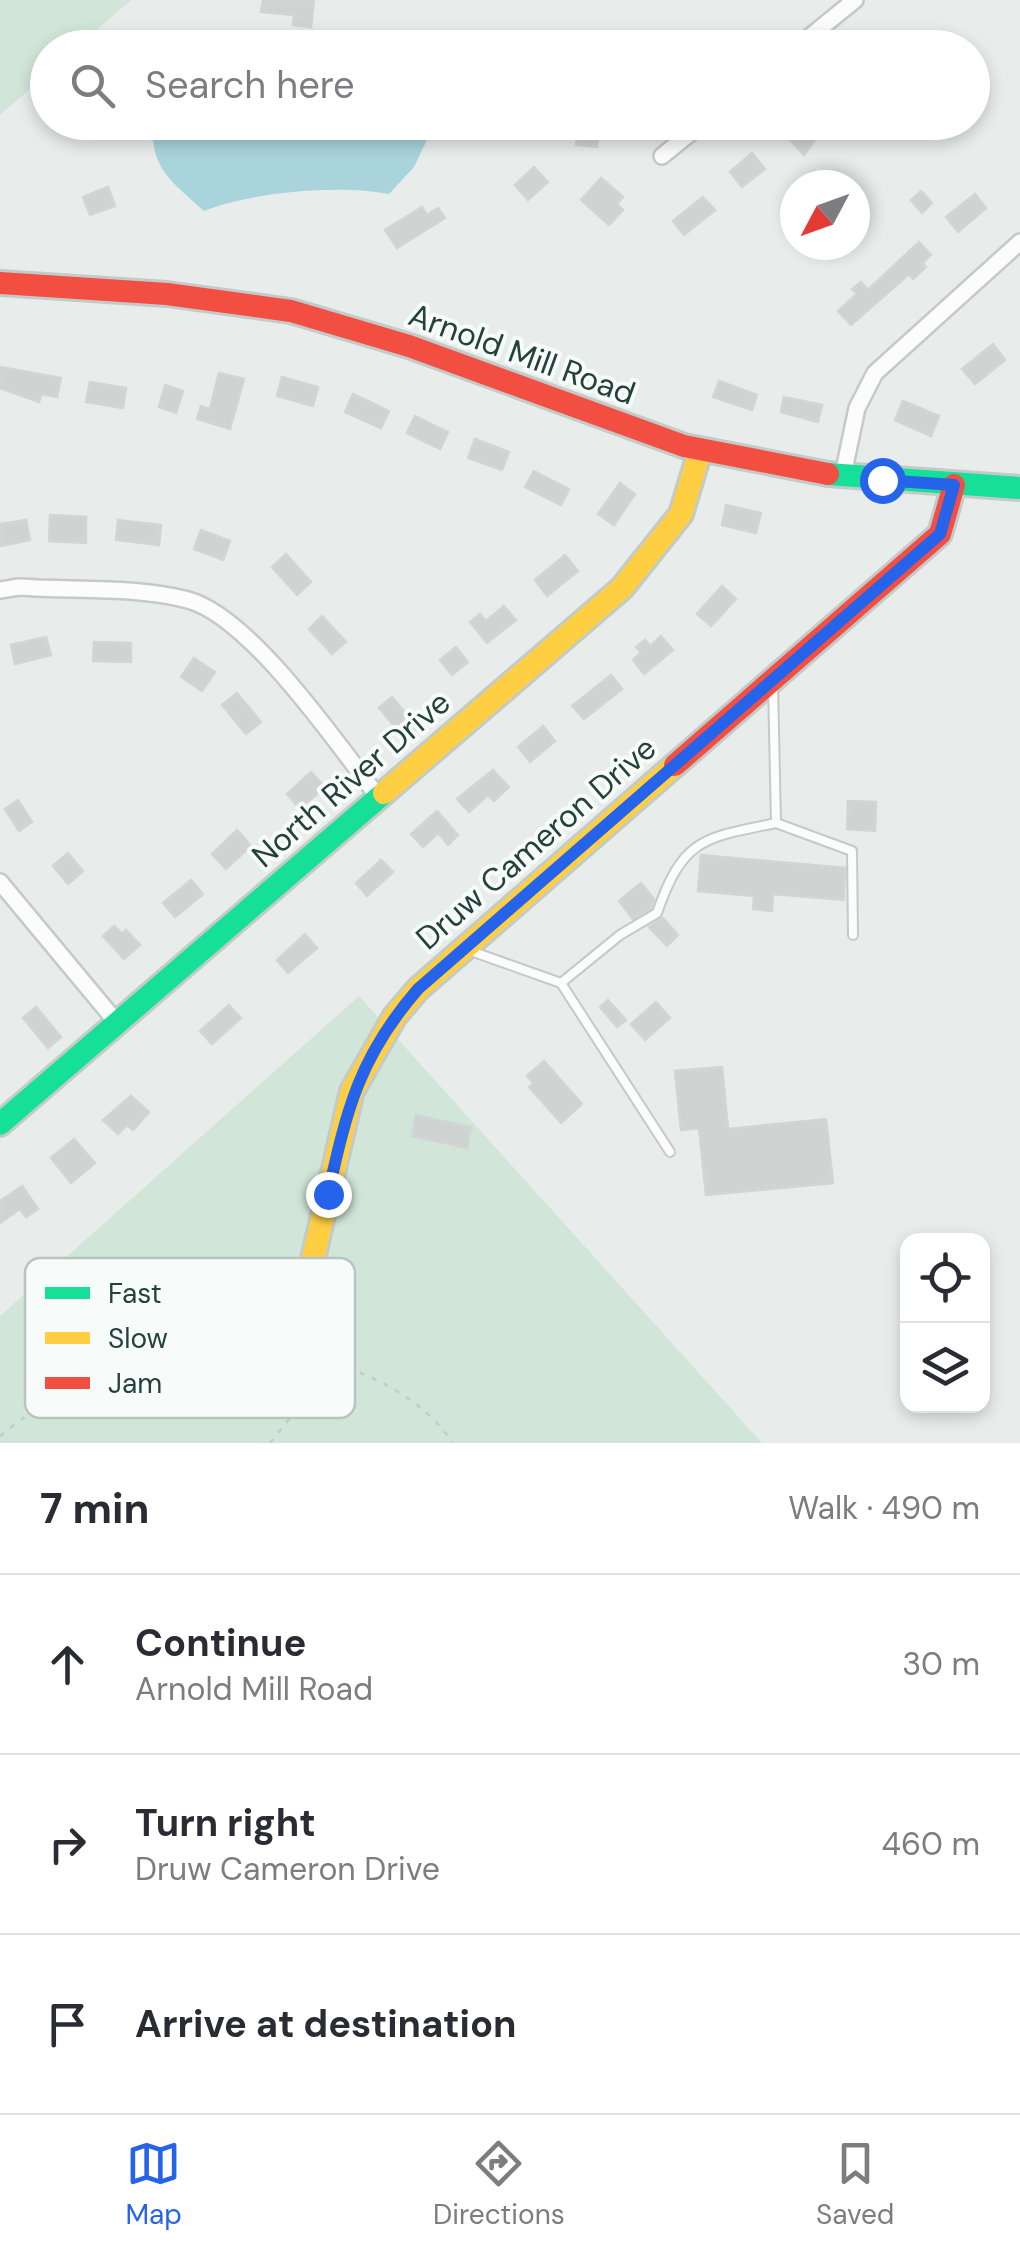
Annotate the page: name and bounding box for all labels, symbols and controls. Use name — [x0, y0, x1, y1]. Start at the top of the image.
search box — [30, 30, 990, 140]
icon: search — [65, 58, 120, 113]
text: Search here — [145, 60, 355, 110]
north arrow — [780, 170, 870, 260]
street label: Arnold Mill Road — [403, 294, 641, 414]
route start — [860, 458, 906, 504]
street label: North River Drive — [243, 681, 459, 877]
street label: Druw Cameron Drive — [407, 727, 665, 959]
route end — [306, 1172, 352, 1218]
map controls — [900, 1233, 990, 1413]
button: locate — [900, 1233, 990, 1323]
legend — [25, 1258, 355, 1418]
text: Fast — [108, 1275, 162, 1312]
text: Slow — [108, 1320, 168, 1357]
button: layers — [900, 1323, 990, 1413]
text: Jam — [108, 1365, 162, 1402]
text: 7 min — [40, 1481, 149, 1536]
text: Walk · 490 m — [788, 1487, 980, 1529]
text: Continue — [135, 1618, 306, 1668]
icon: ahead — [40, 1637, 95, 1692]
text: 30 m — [902, 1643, 980, 1685]
text: Arnold Mill Road — [135, 1668, 373, 1710]
text: Turn right — [135, 1798, 316, 1848]
icon: right — [40, 1817, 95, 1872]
text: 460 m — [882, 1823, 980, 1865]
text: Druw Cameron Drive — [135, 1848, 440, 1890]
icon: arrive — [40, 1997, 95, 2052]
text: Arrive at destination — [135, 1999, 517, 2049]
tab: Map — [126, 2136, 182, 2233]
tab: Directions — [433, 2136, 565, 2233]
tab: Saved — [816, 2136, 894, 2233]

